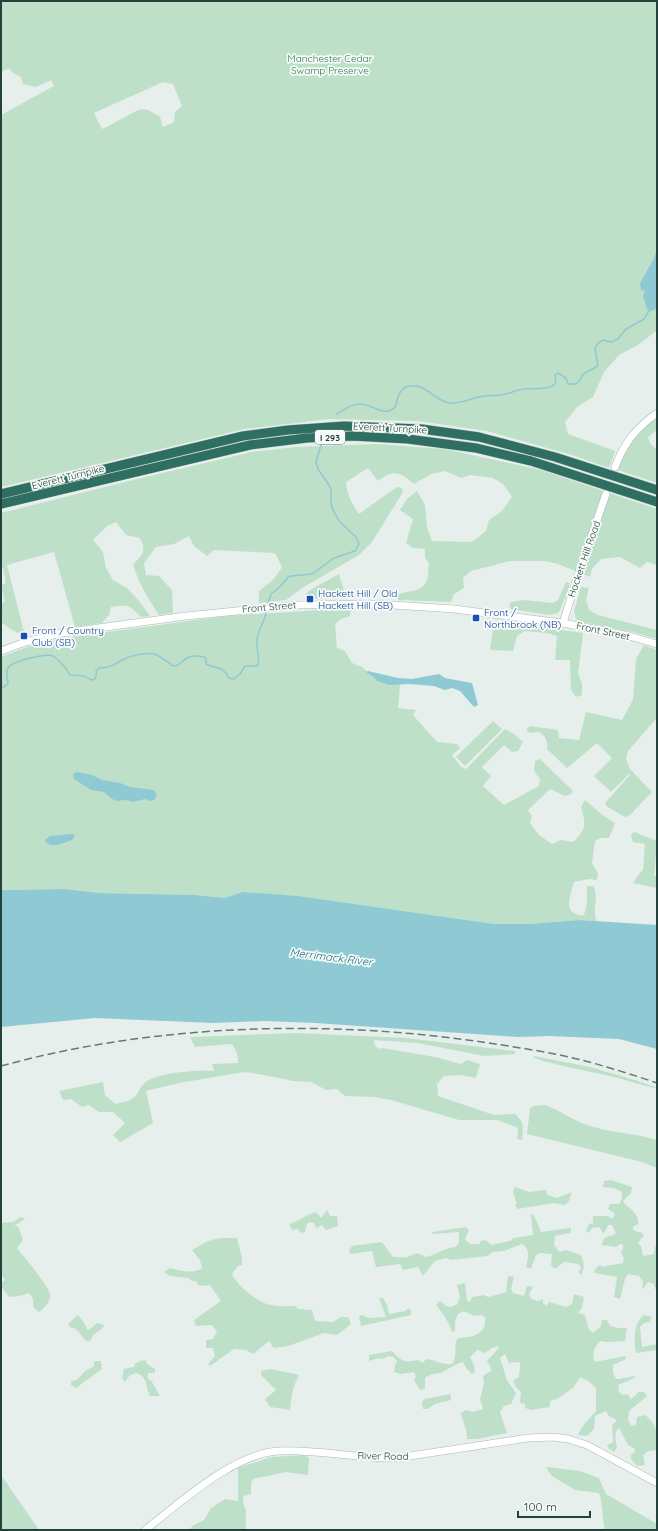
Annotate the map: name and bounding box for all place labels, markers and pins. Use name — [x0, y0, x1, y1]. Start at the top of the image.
place label: Hackett Hill / Old Hackett Hill (SB) — [318, 587, 397, 612]
marker: Hackett Hill / Old Hackett Hill (SB) — [305, 594, 315, 604]
place label: Front / Northbrook (NB) — [484, 606, 562, 631]
marker: Front / Northbrook (NB) — [471, 613, 481, 623]
place label: Front / Country Club (SB) — [32, 624, 104, 649]
marker: Front / Country Club (SB) — [19, 631, 29, 641]

